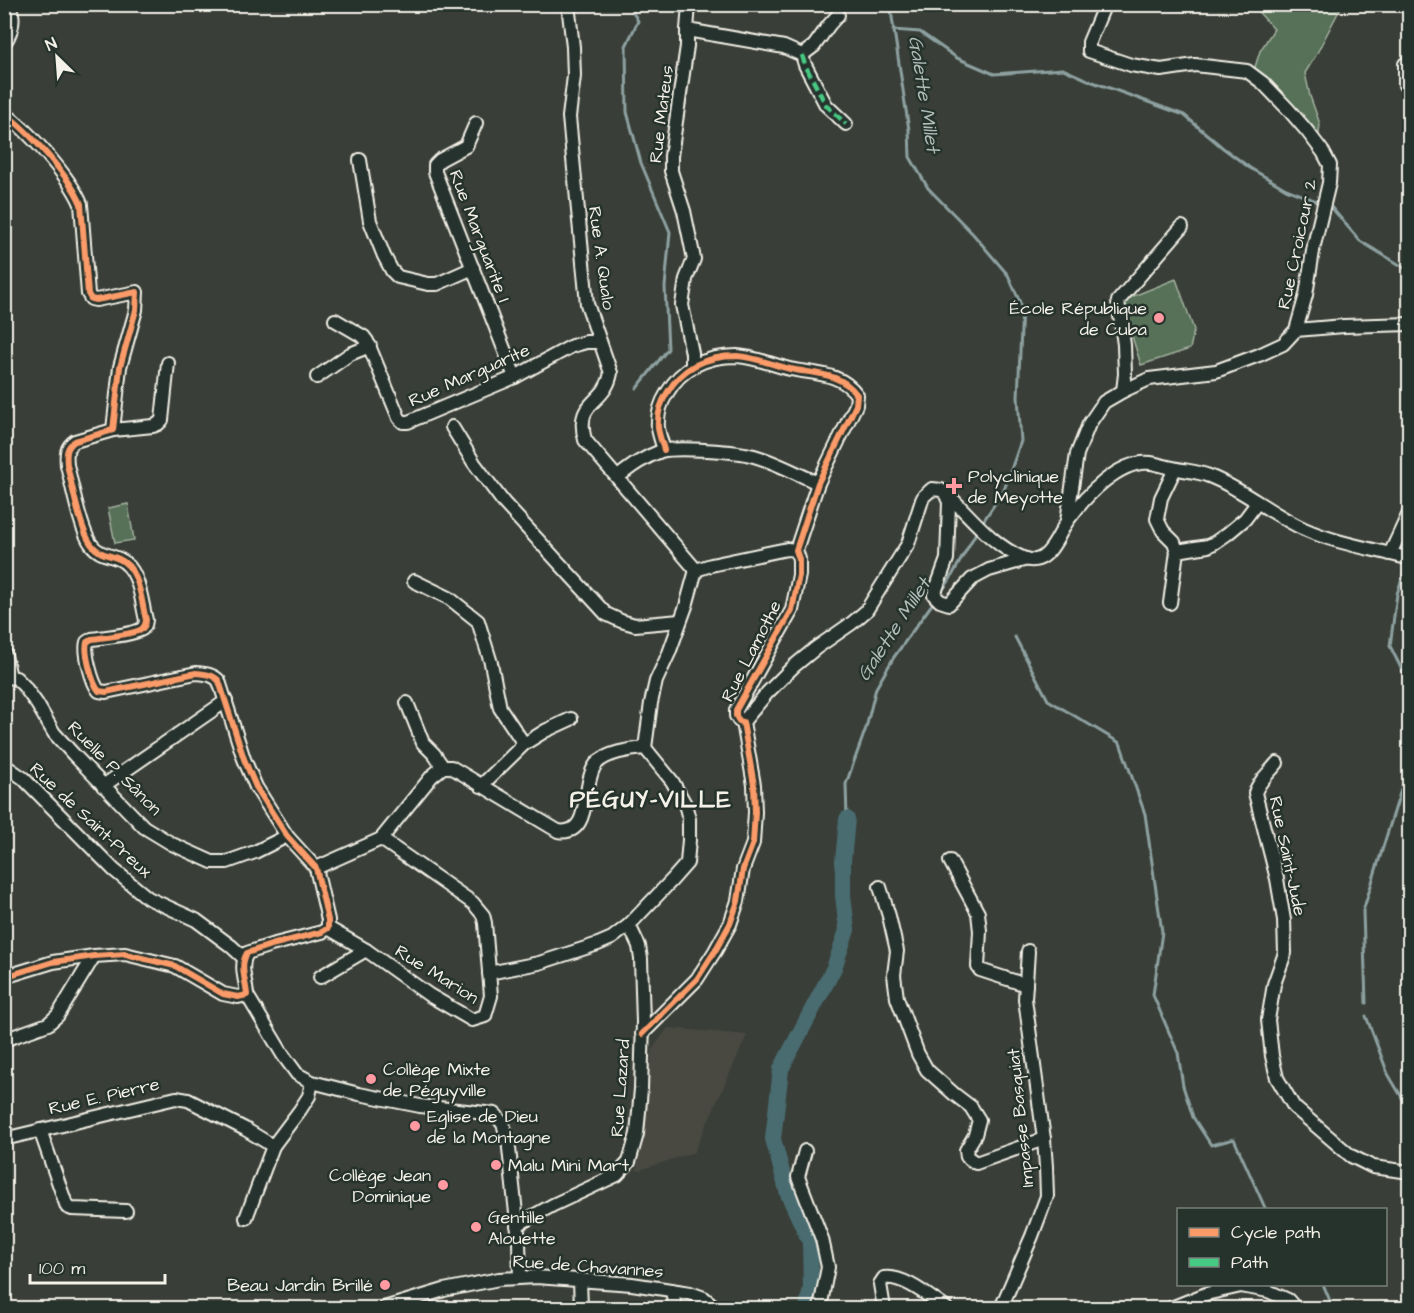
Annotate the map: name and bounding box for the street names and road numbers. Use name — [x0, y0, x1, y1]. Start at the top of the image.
street label: Rue Mateus — [643, 64, 680, 164]
street label: Rue Marguarite I — [442, 166, 516, 306]
street label: Rue Croicour 2 — [1271, 176, 1324, 312]
street label: Rue A. Qualo — [582, 205, 621, 311]
street label: Rue Marguarite — [405, 337, 534, 414]
street label: Rue Lamothe — [715, 596, 788, 706]
street label: Ruelle P. Sânon — [62, 716, 167, 821]
street label: Rue de Saint-Preux — [24, 757, 158, 884]
street label: Rue Saint-Jude — [1263, 794, 1312, 919]
street label: Rue Marion — [390, 939, 484, 1010]
street label: Rue Lazard — [605, 1038, 636, 1138]
street label: Impasse Basquiat — [1001, 1047, 1040, 1189]
street label: Rue E. Pierre — [46, 1072, 162, 1121]
street label: Rue de Chavannes — [512, 1249, 664, 1284]

